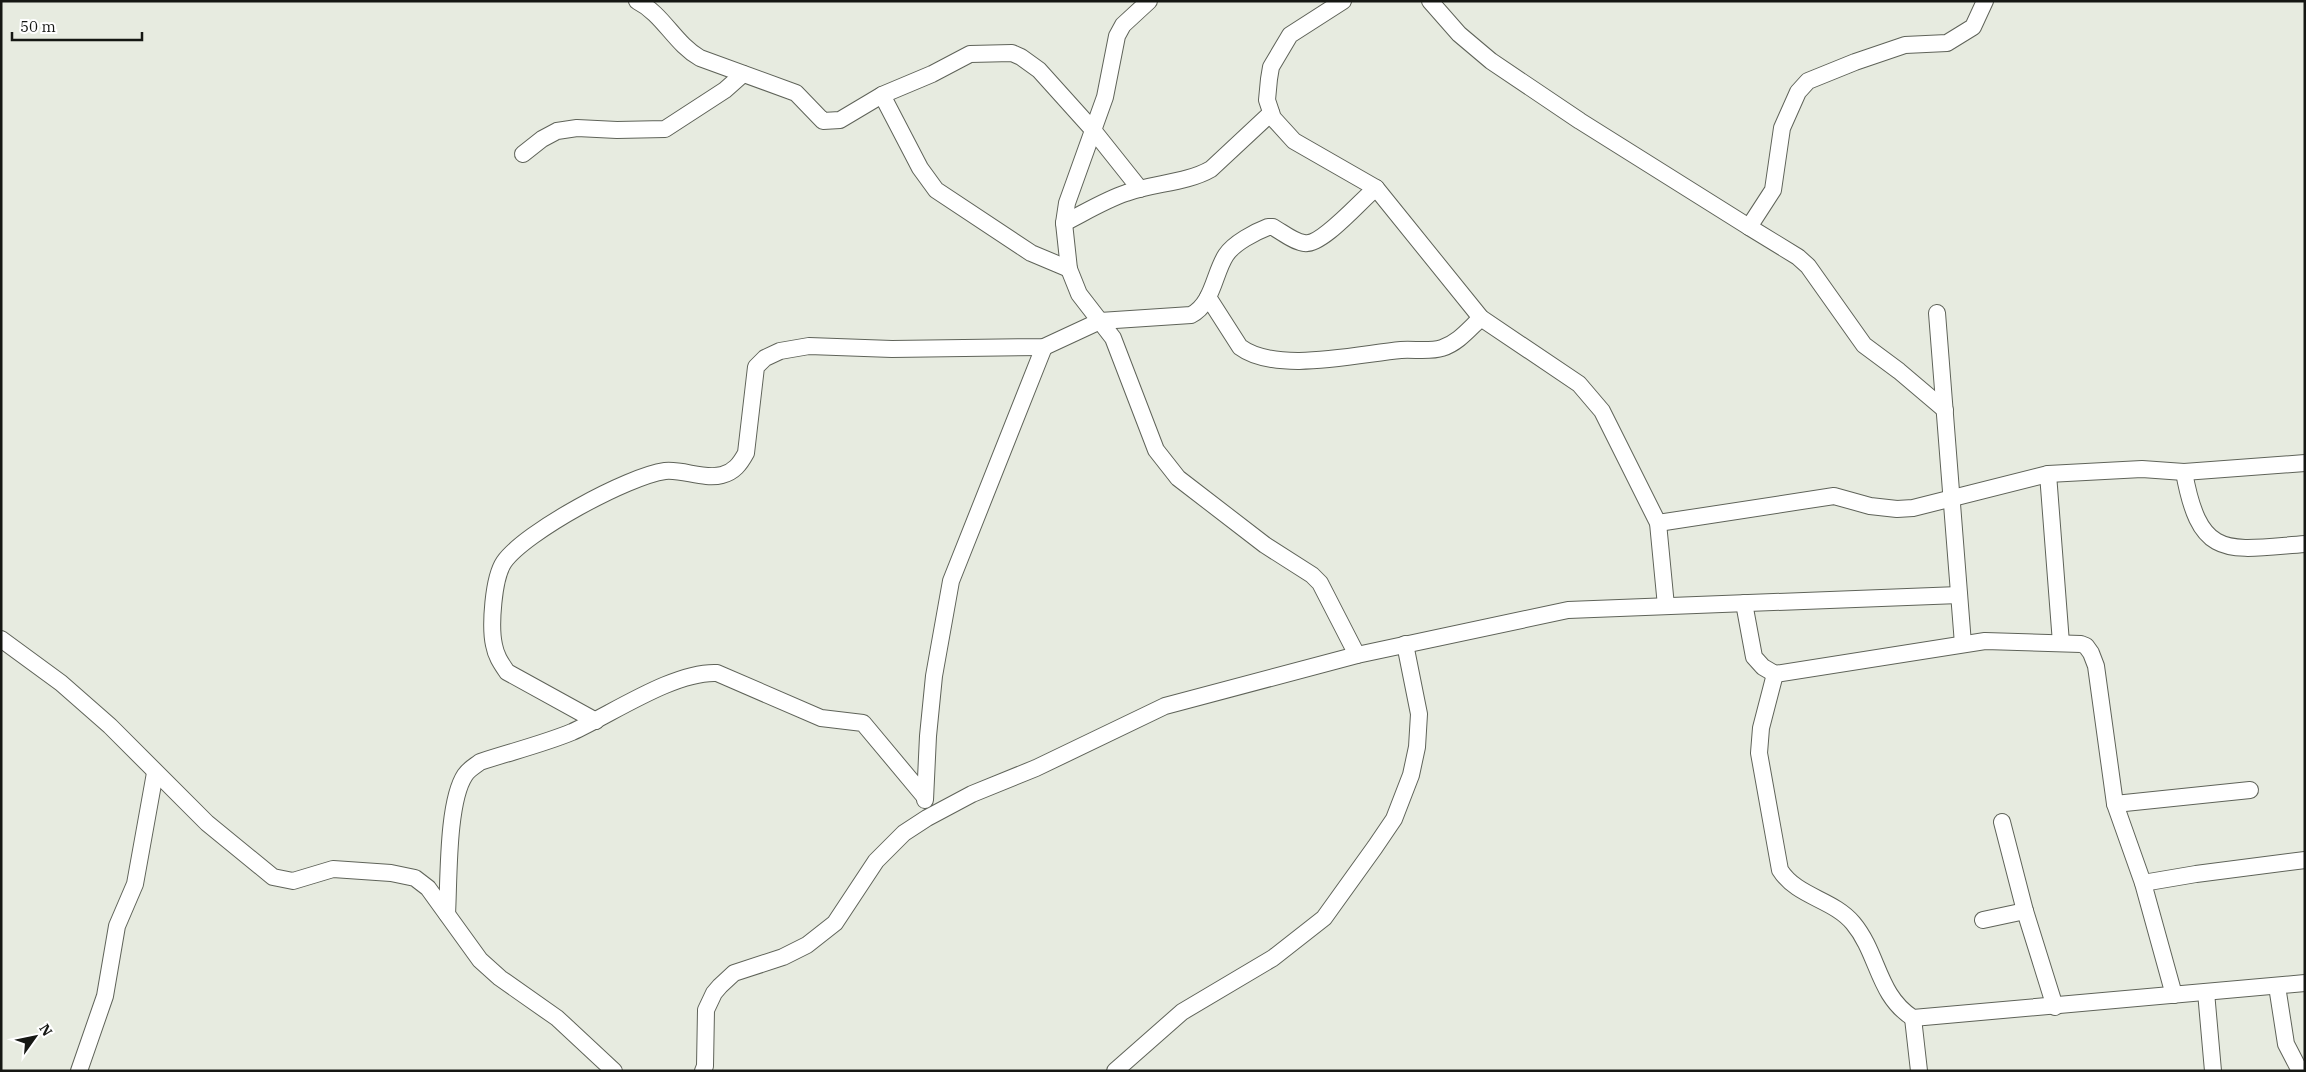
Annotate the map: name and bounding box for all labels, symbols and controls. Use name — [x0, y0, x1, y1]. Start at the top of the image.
scale bar — [12, 10, 142, 42]
text: 50 m — [20, 17, 56, 36]
north arrow — [10, 1012, 60, 1062]
text: N — [35, 1020, 56, 1039]

